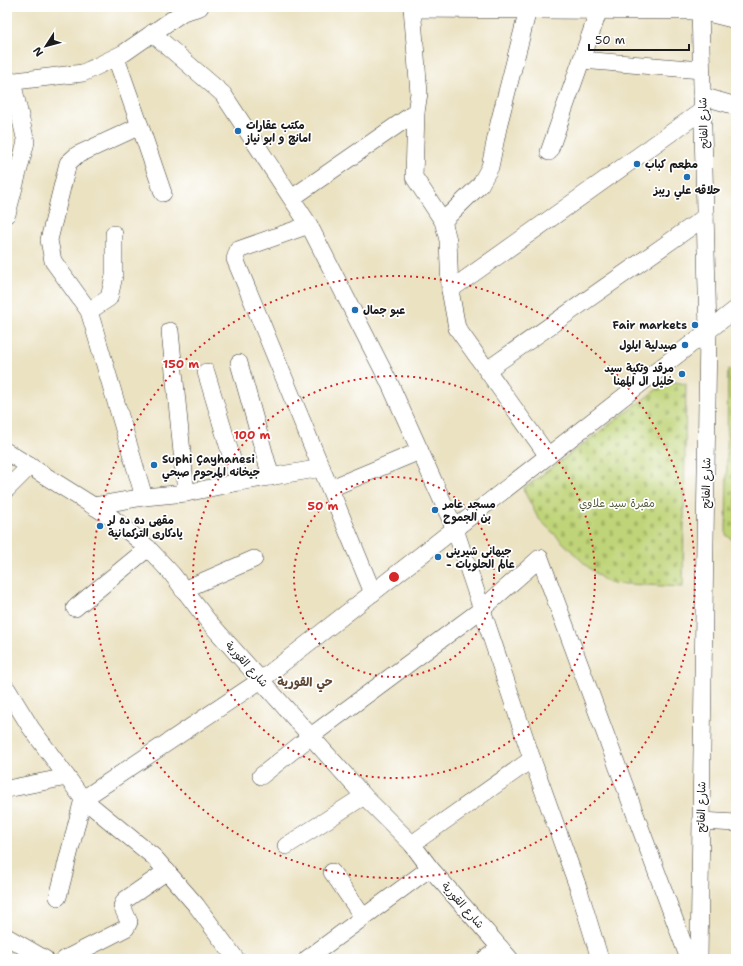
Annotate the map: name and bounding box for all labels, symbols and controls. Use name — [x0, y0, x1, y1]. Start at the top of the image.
north arrow — [26, 26, 66, 66]
scale bar — [589, 26, 689, 52]
text: 50 m — [595, 32, 625, 48]
text: N — [30, 43, 47, 60]
street label: شارع الفاتح — [695, 97, 713, 149]
place label: مكتب عقارات امانج و ابو نياز — [245, 118, 311, 146]
marker: مكتب عقارات امانج و ابو نياز — [233, 126, 243, 136]
place label: مطعم كباب — [645, 157, 698, 173]
marker: مطعم كباب — [632, 159, 642, 169]
marker: حلاقه علي ريبز — [682, 172, 692, 182]
place label: حلاقه علي ريبز — [653, 183, 720, 200]
place label: عبو جمال — [363, 303, 405, 318]
marker: عبو جمال — [350, 305, 360, 315]
place label: Fair markets — [613, 318, 687, 333]
marker: Fair markets — [690, 320, 700, 330]
place label: صيدلية ايلول — [619, 338, 677, 353]
marker: صيدلية ايلول — [680, 340, 690, 350]
text: 150 m — [163, 356, 199, 372]
place label: مرقد وتكية سيد خليل ال المهنا — [604, 361, 674, 389]
marker: مرقد وتكية سيد خليل ال المهنا — [677, 369, 687, 379]
text: 100 m — [234, 427, 271, 443]
place label: Suphi Çayhanesi جيخانه المرحوم صبحي — [162, 452, 260, 482]
street label: شارع الفاتح — [699, 457, 715, 509]
marker: Suphi Çayhanesi جيخانه المرحوم صبحي — [149, 460, 159, 470]
park label: مقبرة سيد علاوي — [579, 496, 655, 512]
place label: مسجد عامر بن الجموح — [442, 497, 496, 525]
text: 50 m — [308, 498, 339, 514]
marker: مسجد عامر بن الجموح — [430, 505, 440, 515]
place label: مقهى ده ده لر يادكارى التركمانية — [107, 513, 183, 541]
marker: مقهى ده ده لر يادكارى التركمانية — [95, 521, 105, 531]
place label: جیهانی شیرینی - عالم الحلويات — [446, 544, 515, 572]
marker: جیهانی شیرینی - عالم الحلويات — [433, 552, 443, 562]
centre of rings — [387, 570, 401, 584]
street label: شارع القورية — [221, 638, 271, 691]
district label: حي القورية — [277, 674, 333, 693]
street label: شارع الفاتح — [694, 781, 710, 833]
street label: شارع القورية — [437, 879, 487, 933]

